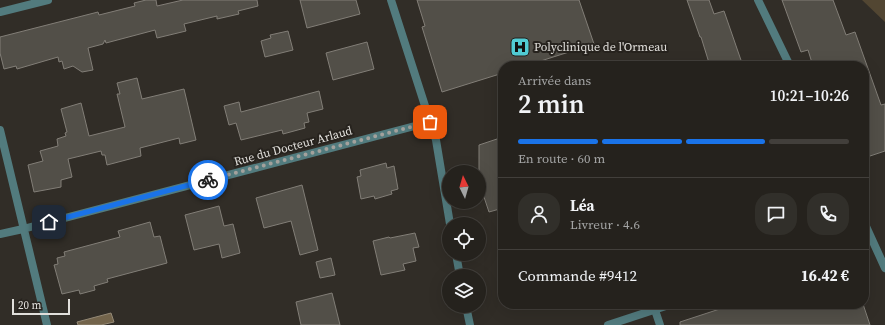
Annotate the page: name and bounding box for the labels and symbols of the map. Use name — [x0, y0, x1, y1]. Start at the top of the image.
hospital icon: Polyclinique de l'Ormeau — [509, 36, 531, 58]
place label: Polyclinique de l'Ormeau — [534, 39, 667, 55]
pin — [413, 105, 447, 139]
street label: Rue du Docteur Arlaud — [232, 122, 354, 170]
courier — [188, 160, 228, 200]
north arrow — [442, 165, 486, 209]
pin — [32, 205, 66, 239]
scale bar — [12, 297, 70, 316]

